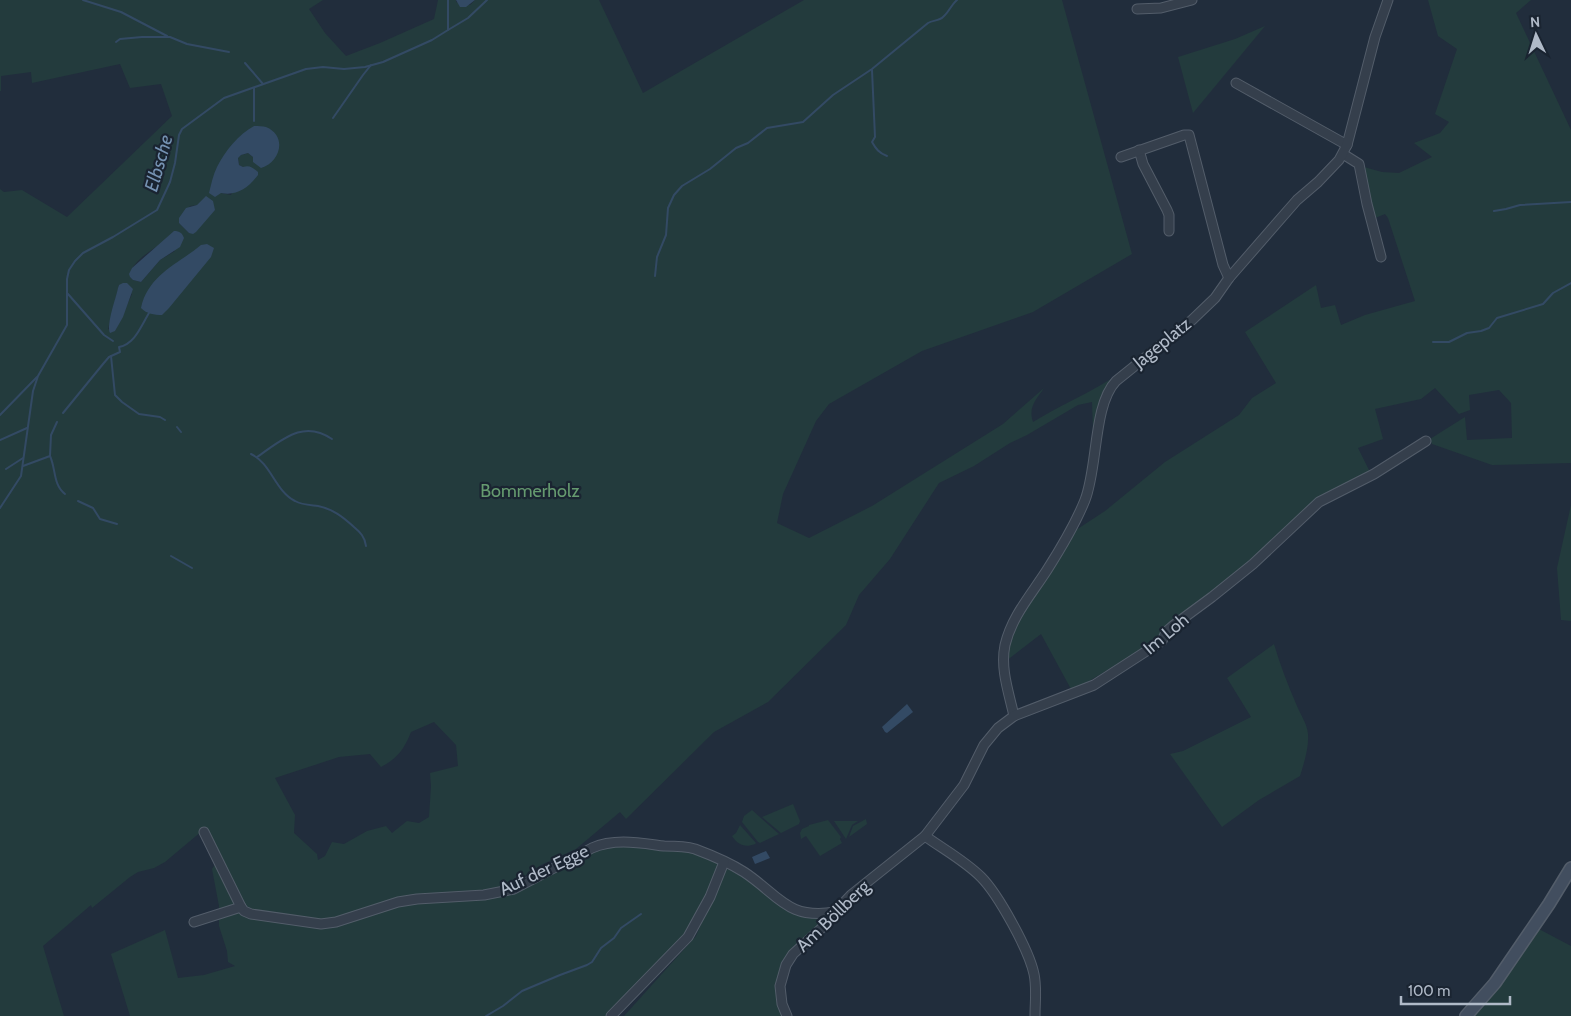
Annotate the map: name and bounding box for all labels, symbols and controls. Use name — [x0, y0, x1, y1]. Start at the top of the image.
north arrow — [1511, 10, 1561, 60]
text: N — [1530, 13, 1541, 31]
water label: Elbsche — [139, 132, 178, 194]
street label: Jageplatz — [1128, 313, 1196, 374]
park label: Bommerholz — [480, 480, 580, 502]
street label: Im Loh — [1139, 609, 1193, 659]
street label: Auf der Egge — [496, 840, 592, 900]
street label: Am Böllberg — [792, 875, 875, 957]
scale bar — [1401, 974, 1510, 1006]
text: 100 m — [1408, 982, 1450, 1000]

